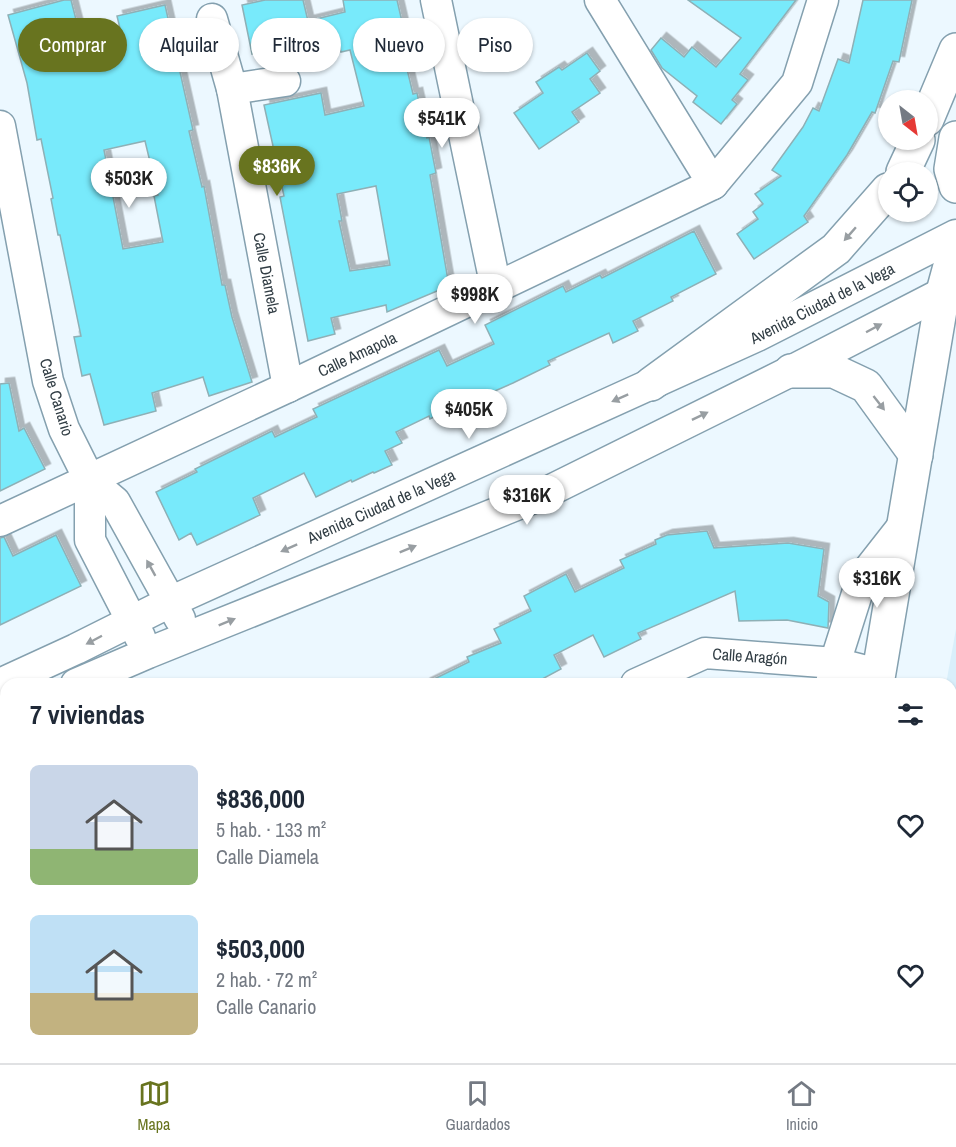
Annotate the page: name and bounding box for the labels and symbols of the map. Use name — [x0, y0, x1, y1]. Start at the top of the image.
north arrow — [878, 90, 938, 150]
pin: $541K — [400, 98, 484, 149]
pin: $836K — [235, 146, 319, 197]
pin: $503K — [87, 158, 171, 209]
one-way arrow — [843, 226, 856, 242]
street label: Calle Diamela — [248, 230, 286, 316]
street label: Avenida Ciudad de la Vega — [745, 257, 899, 349]
pin: $998K — [433, 274, 517, 325]
one-way arrow — [865, 323, 882, 333]
street label: Calle Amapola — [314, 326, 401, 382]
street label: Calle Canario — [35, 355, 79, 439]
pin: $405K — [427, 389, 511, 440]
one-way arrow — [611, 394, 629, 403]
one-way arrow — [873, 395, 886, 411]
one-way arrow — [691, 412, 708, 421]
street label: Avenida Ciudad de la Vega — [303, 463, 459, 549]
pin: $316K — [485, 475, 569, 526]
one-way arrow — [281, 543, 298, 552]
one-way arrow — [399, 544, 417, 553]
pin: $316K — [835, 558, 919, 609]
one-way arrow — [146, 559, 156, 576]
one-way arrow — [218, 617, 236, 626]
one-way arrow — [85, 635, 102, 645]
street label: Calle Aragón — [712, 642, 788, 670]

